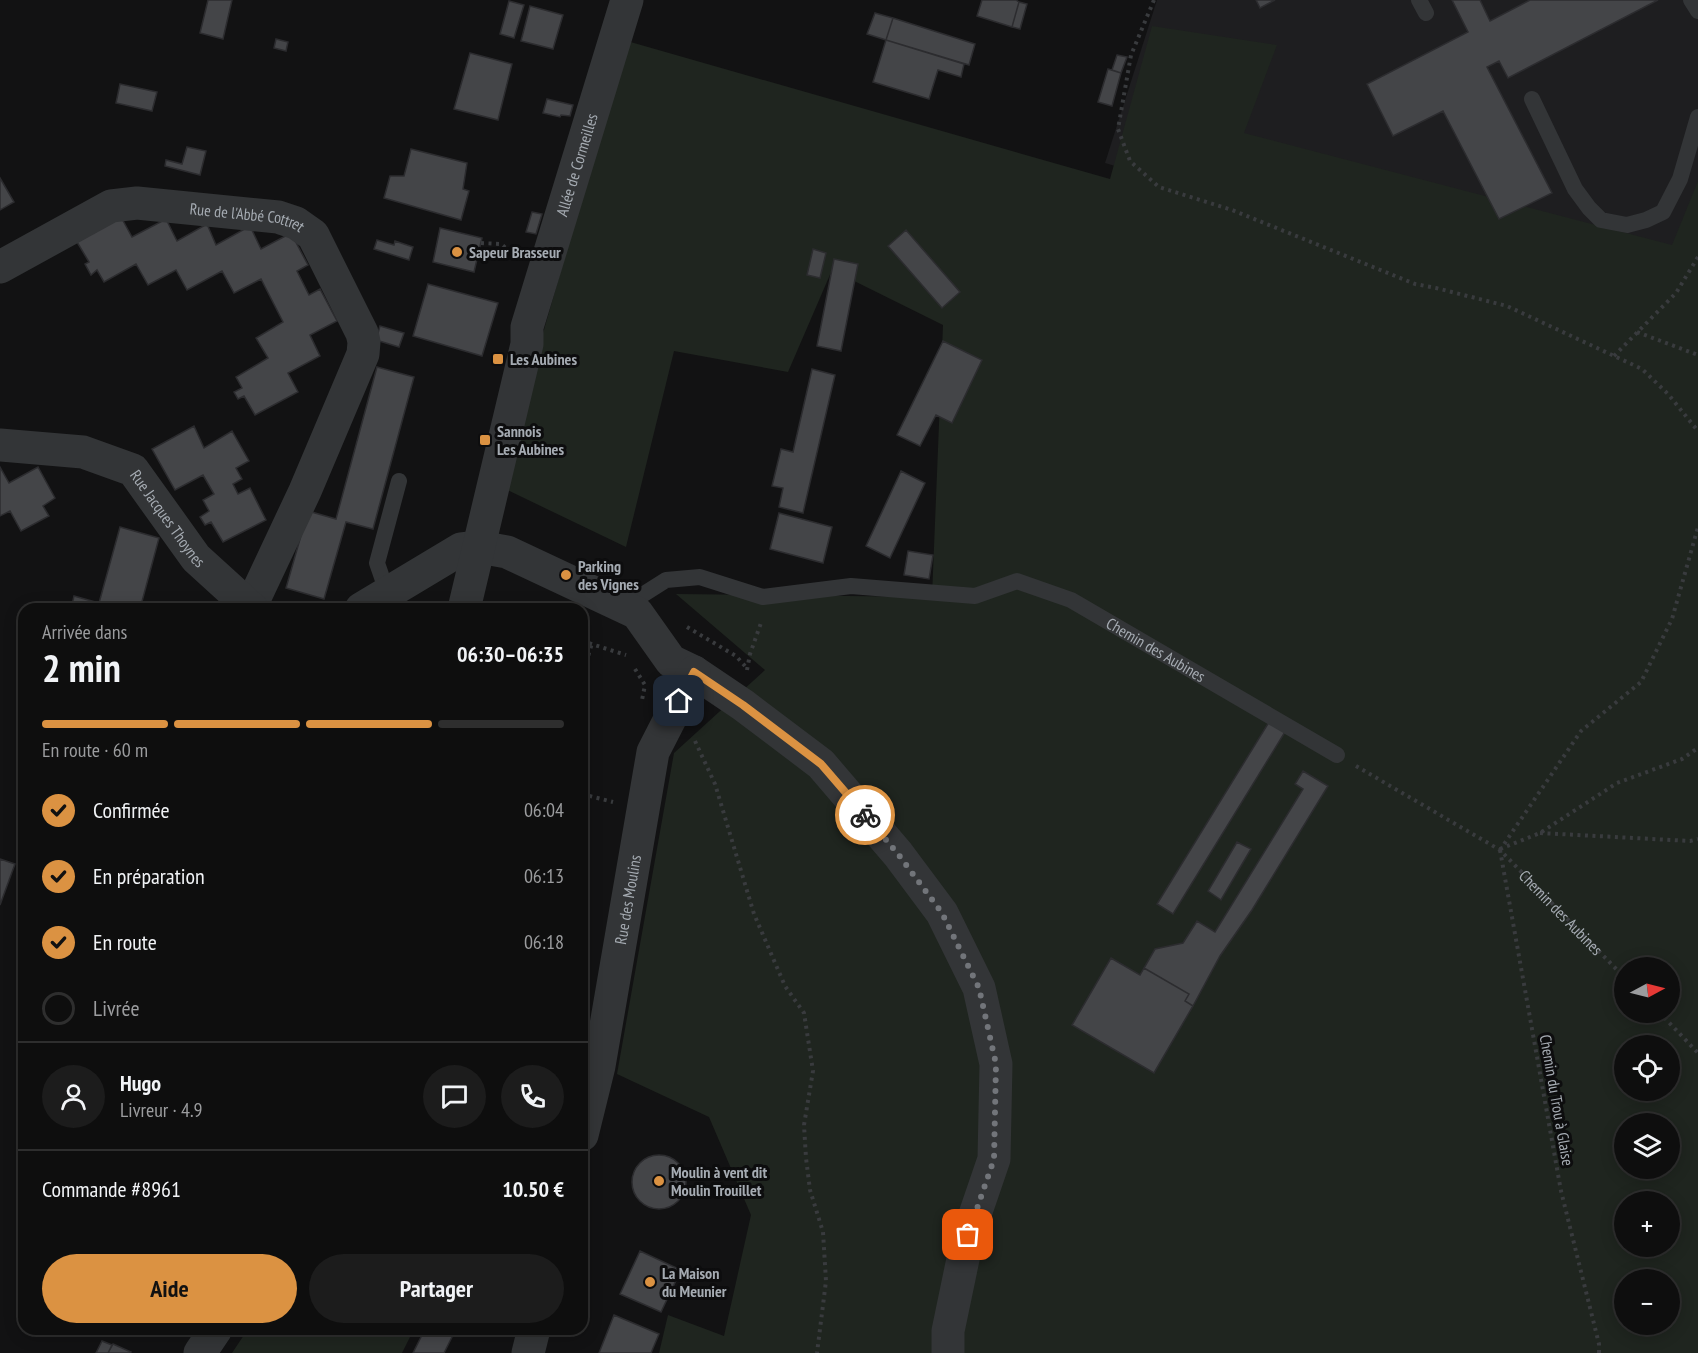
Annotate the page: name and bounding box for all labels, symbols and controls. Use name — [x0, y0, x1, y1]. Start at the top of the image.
street label: Allée de Cormeilles — [551, 111, 602, 219]
street label: Rue de l'Abbé Cottret — [189, 198, 309, 236]
place label: Sapeur Brasseur — [469, 242, 561, 262]
marker: Sapeur Brasseur — [450, 245, 464, 259]
place label: Les Aubines — [510, 349, 577, 369]
marker: Les Aubines — [491, 352, 505, 366]
place label: Sannois Les Aubines — [497, 421, 564, 459]
marker: Sannois Les Aubines — [478, 433, 492, 447]
street label: Rue Jacques Thoynes — [126, 466, 209, 571]
place label: Parking des Vignes — [578, 556, 639, 594]
marker: Parking des Vignes — [559, 568, 573, 582]
street label: Chemin des Aubines — [1103, 613, 1209, 686]
text: Arrivée dans — [42, 619, 127, 645]
text: 06:30–06:35 — [457, 640, 564, 668]
text: 2 min — [42, 642, 121, 693]
pin — [653, 675, 704, 726]
icon: home — [662, 684, 695, 717]
text: En route · 60 m — [42, 737, 148, 763]
courier — [835, 785, 895, 845]
icon: check — [42, 794, 75, 827]
text: Confirmée — [93, 796, 170, 824]
text: 06:04 — [524, 797, 564, 823]
icon: bike — [849, 799, 882, 832]
street label: Rue des Moulins — [610, 853, 645, 946]
icon: check — [42, 860, 75, 893]
text: En préparation — [93, 862, 205, 890]
text: 06:13 — [524, 863, 564, 889]
street label: Chemin des Aubines — [1515, 866, 1607, 959]
icon: check — [42, 926, 75, 959]
text: En route — [93, 928, 157, 956]
text: 06:18 — [524, 929, 564, 955]
north arrow — [1614, 957, 1680, 1023]
map controls — [1614, 957, 1680, 1335]
text: Livrée — [93, 994, 139, 1022]
street label: Chemin du Trou à Glaise — [1536, 1033, 1578, 1167]
button: locate — [1614, 1035, 1680, 1101]
button: person — [42, 1065, 105, 1128]
button: chat — [423, 1065, 486, 1128]
button: phone — [501, 1065, 564, 1128]
text: Hugo — [120, 1069, 161, 1097]
text: Livreur · 4.9 — [120, 1097, 203, 1123]
button: layers — [1614, 1113, 1680, 1179]
place label: Moulin à vent dit Moulin Trouillet — [671, 1162, 767, 1200]
marker: Moulin à vent dit Moulin Trouillet — [652, 1174, 666, 1188]
text: Commande #8961 — [42, 1175, 181, 1203]
text: 10.50 € — [502, 1175, 564, 1203]
button: + — [1614, 1191, 1680, 1257]
pin — [942, 1209, 993, 1260]
icon: bag — [951, 1218, 984, 1251]
button: Aide — [42, 1254, 297, 1323]
button: Partager — [309, 1254, 564, 1323]
place label: La Maison du Meunier — [662, 1263, 727, 1301]
button: − — [1614, 1269, 1680, 1335]
marker: La Maison du Meunier — [643, 1275, 657, 1289]

